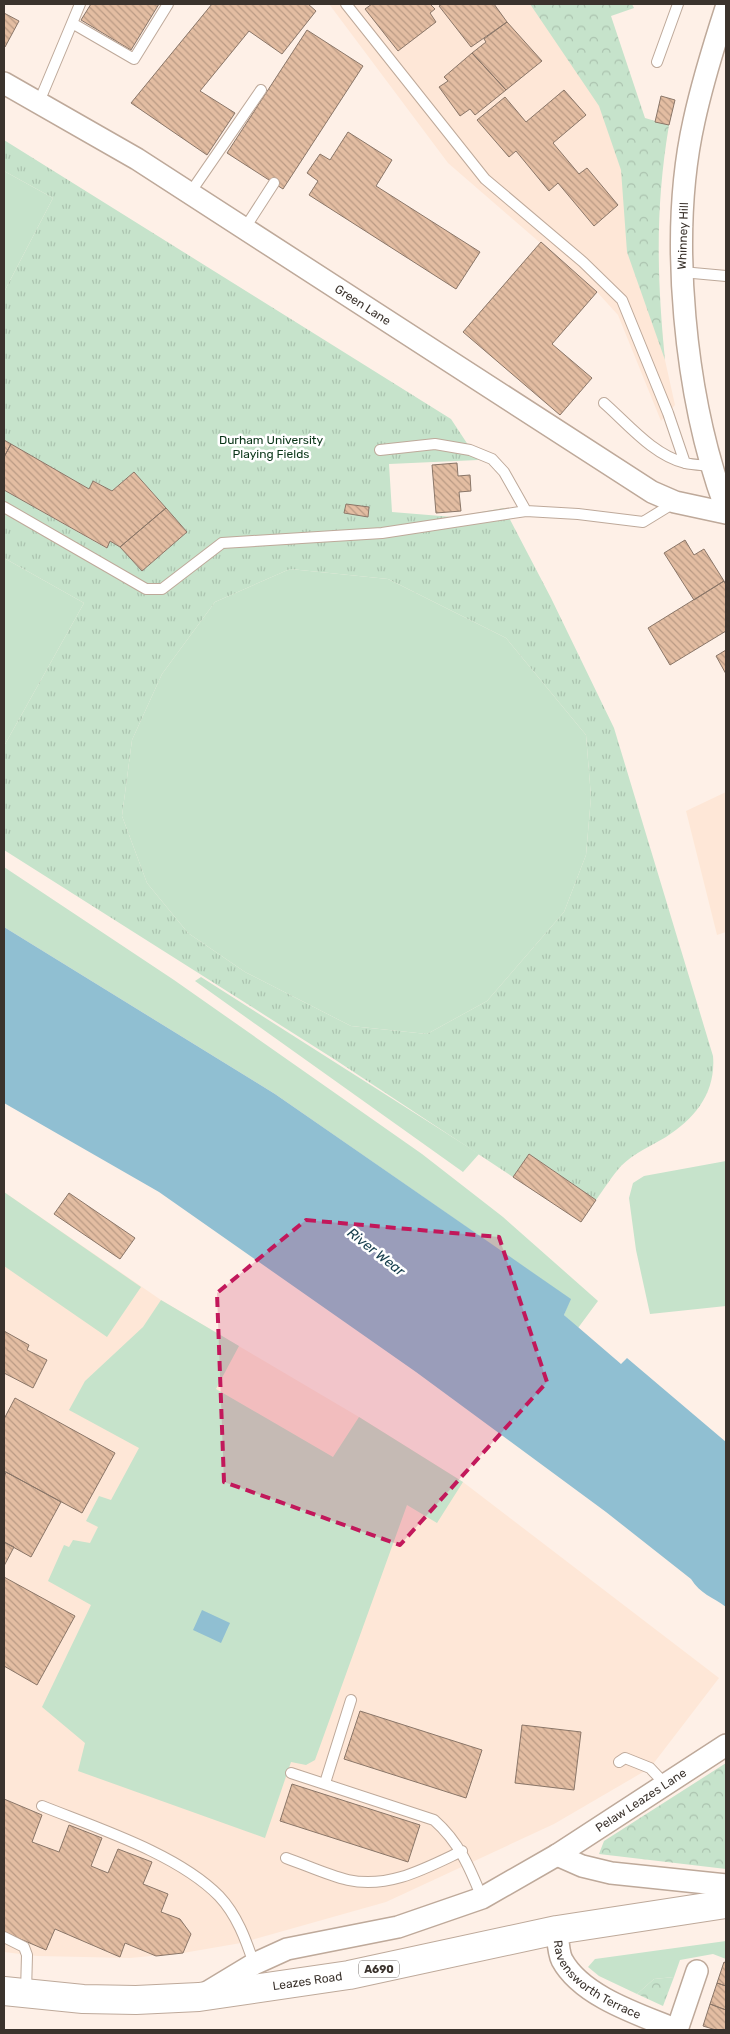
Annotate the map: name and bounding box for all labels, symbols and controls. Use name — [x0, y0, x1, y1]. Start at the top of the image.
street label: Whinney Hill — [675, 202, 691, 270]
street label: Green Lane — [332, 282, 394, 328]
park label: Durham University Playing Fields — [219, 433, 323, 461]
water label: River Wear — [344, 1224, 409, 1280]
street label: Pelaw Leazes Lane — [593, 1766, 689, 1835]
street label: Ravensworth Terrace — [551, 1939, 643, 2022]
road number: A690 — [359, 1960, 399, 1978]
street label: Leazes Road — [272, 1969, 343, 1993]

